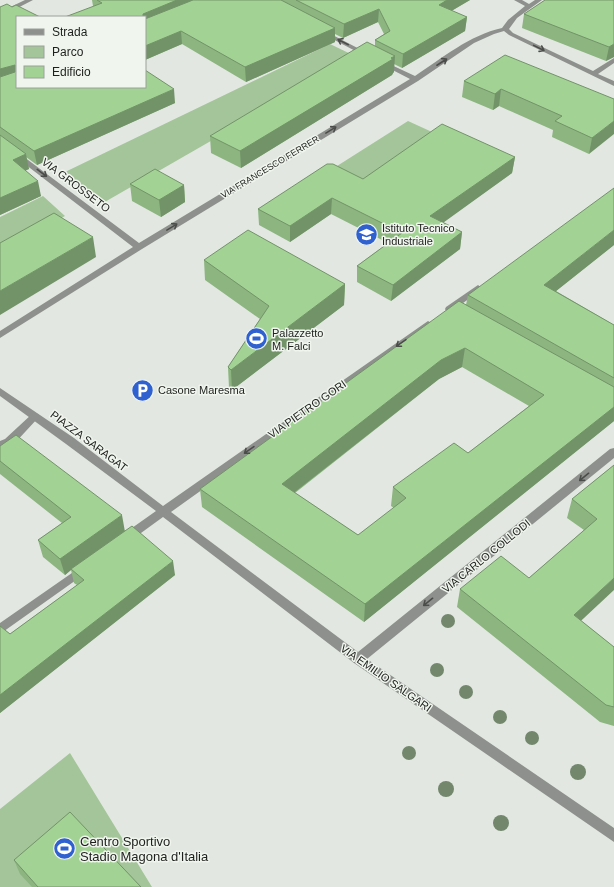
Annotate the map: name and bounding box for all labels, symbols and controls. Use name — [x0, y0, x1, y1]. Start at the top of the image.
legend — [16, 16, 146, 88]
text: Strada — [52, 25, 88, 39]
one-way arrow — [337, 38, 349, 45]
text: Parco — [52, 45, 84, 59]
one-way arrow — [532, 45, 544, 52]
one-way arrow — [436, 58, 447, 66]
text: Edificio — [52, 65, 91, 79]
one-way arrow — [325, 126, 336, 134]
street label: VIA FRANCESCO FERRER — [219, 133, 321, 200]
street label: VIA GROSSETO — [40, 155, 113, 215]
one-way arrow — [37, 169, 48, 177]
school or university icon: Istituto Tecnico Industriale — [354, 221, 380, 247]
one-way arrow — [166, 222, 178, 230]
place label: Istituto Tecnico Industriale — [382, 222, 455, 247]
sports icon: Palazzetto M. Falci — [243, 326, 269, 352]
place label: Palazzetto M. Falci — [272, 327, 323, 352]
one-way arrow — [396, 339, 407, 347]
parking icon: Casone Maresma — [130, 377, 156, 403]
street label: VIA PIETRO GORI — [266, 378, 348, 440]
place label: Casone Maresma — [158, 384, 246, 396]
street label: PIAZZA SARAGAT — [48, 408, 130, 474]
one-way arrow — [244, 446, 255, 454]
one-way arrow — [578, 472, 589, 481]
street label: VIA CARLO COLLODI — [440, 517, 532, 595]
one-way arrow — [422, 598, 433, 607]
street label: VIA EMILIO SALGARI — [338, 642, 434, 714]
place label: Centro Sportivo Stadio Magona d'Italia — [80, 834, 209, 864]
sports icon: Centro Sportivo Stadio Magona d'Italia — [51, 835, 77, 861]

